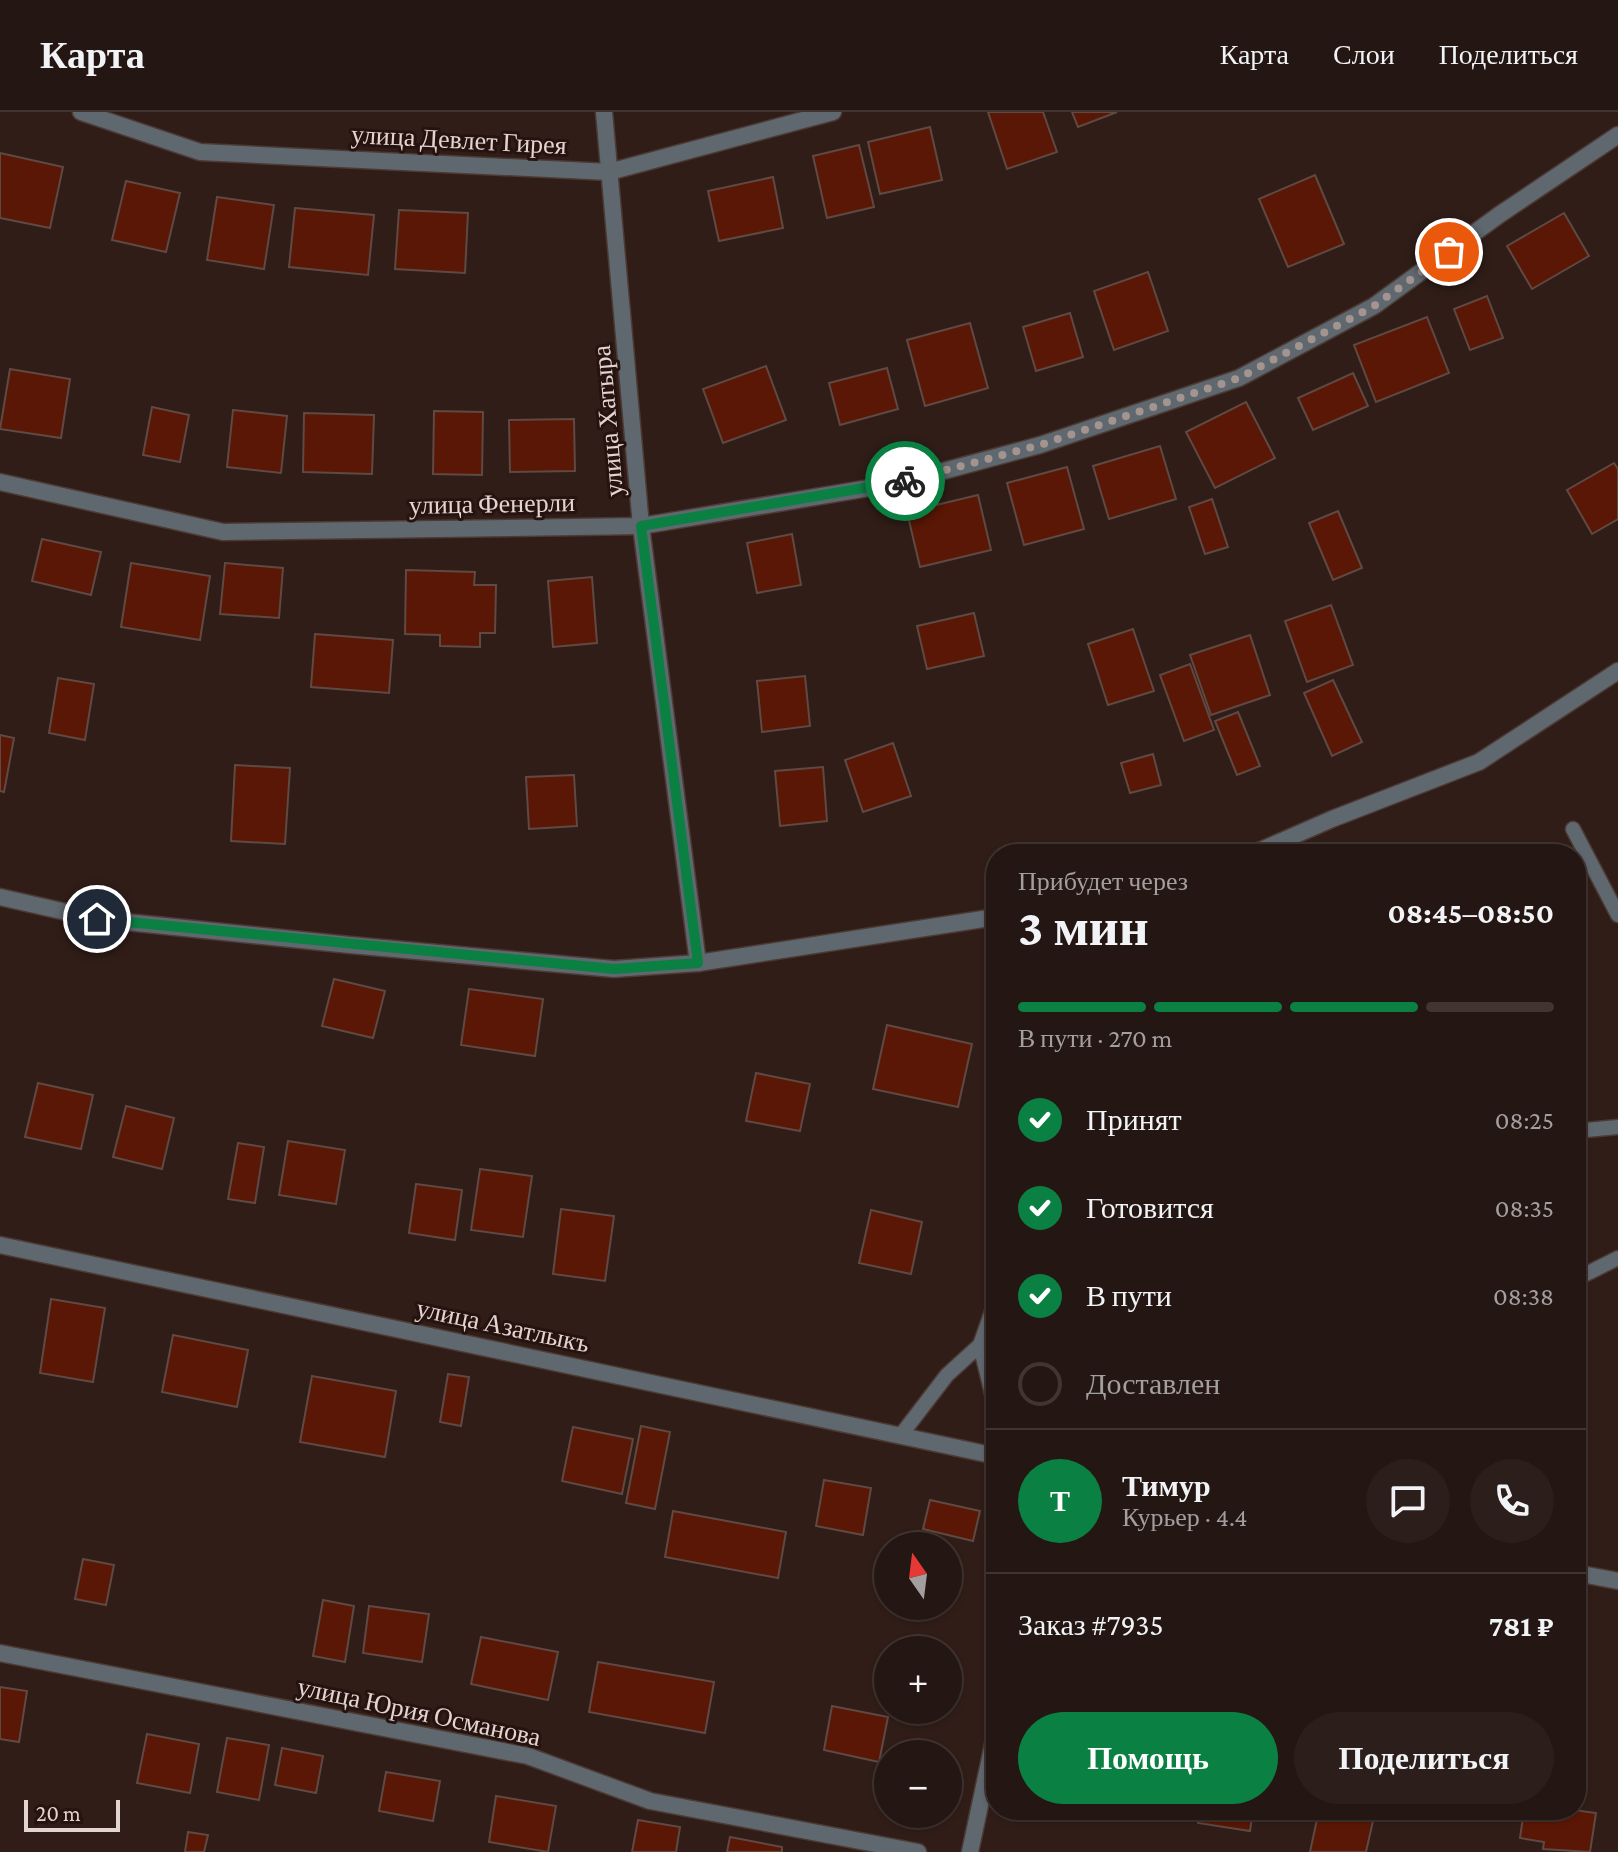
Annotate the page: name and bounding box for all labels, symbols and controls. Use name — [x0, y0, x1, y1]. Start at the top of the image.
text: Карта — [40, 34, 145, 76]
text: Карта — [1220, 39, 1289, 70]
text: Слои — [1333, 39, 1395, 70]
text: Поделиться — [1439, 39, 1578, 70]
street label: улица Девлет Гирея — [350, 120, 568, 160]
pin — [1415, 218, 1483, 286]
icon: bag — [1427, 230, 1471, 274]
street label: улица Хатыра — [587, 344, 629, 498]
courier — [865, 441, 945, 521]
icon: bike — [883, 459, 927, 503]
street label: улица Фенерли — [409, 488, 575, 520]
text: Прибудет через — [1018, 867, 1188, 896]
pin — [63, 885, 131, 953]
text: 08:45–08:50 — [1388, 896, 1554, 929]
icon: home — [75, 897, 119, 941]
text: 3 мин — [1018, 898, 1149, 956]
text: В пути · 270 m — [1018, 1024, 1173, 1053]
icon: check — [1018, 1098, 1062, 1142]
text: Принят — [1086, 1103, 1182, 1136]
text: 08:25 — [1495, 1106, 1554, 1135]
icon: check — [1018, 1186, 1062, 1230]
text: Готовится — [1086, 1191, 1214, 1224]
text: 08:35 — [1495, 1194, 1554, 1223]
icon: check — [1018, 1274, 1062, 1318]
text: В пути — [1086, 1279, 1172, 1312]
text: 08:38 — [1493, 1282, 1554, 1311]
street label: улица Азатлыкъ — [414, 1293, 592, 1359]
text: Доставлен — [1086, 1367, 1220, 1400]
button: chat — [1366, 1459, 1450, 1543]
button: phone — [1470, 1459, 1554, 1543]
text: Тимур — [1122, 1469, 1211, 1502]
text: Т — [1050, 1484, 1070, 1517]
text: Курьер · 4.4 — [1122, 1503, 1248, 1532]
north arrow — [874, 1532, 962, 1620]
map controls — [874, 1532, 962, 1828]
text: Заказ #7935 — [1018, 1608, 1164, 1641]
text: 781 ₽ — [1489, 1609, 1554, 1642]
button: + — [874, 1636, 962, 1724]
street label: улица Юрия Османова — [295, 1672, 544, 1752]
button: Помощь — [1018, 1712, 1278, 1804]
button: Поделиться — [1294, 1712, 1554, 1804]
button: − — [874, 1740, 962, 1828]
scale bar — [24, 1796, 120, 1832]
text: 20 m — [36, 1801, 81, 1826]

